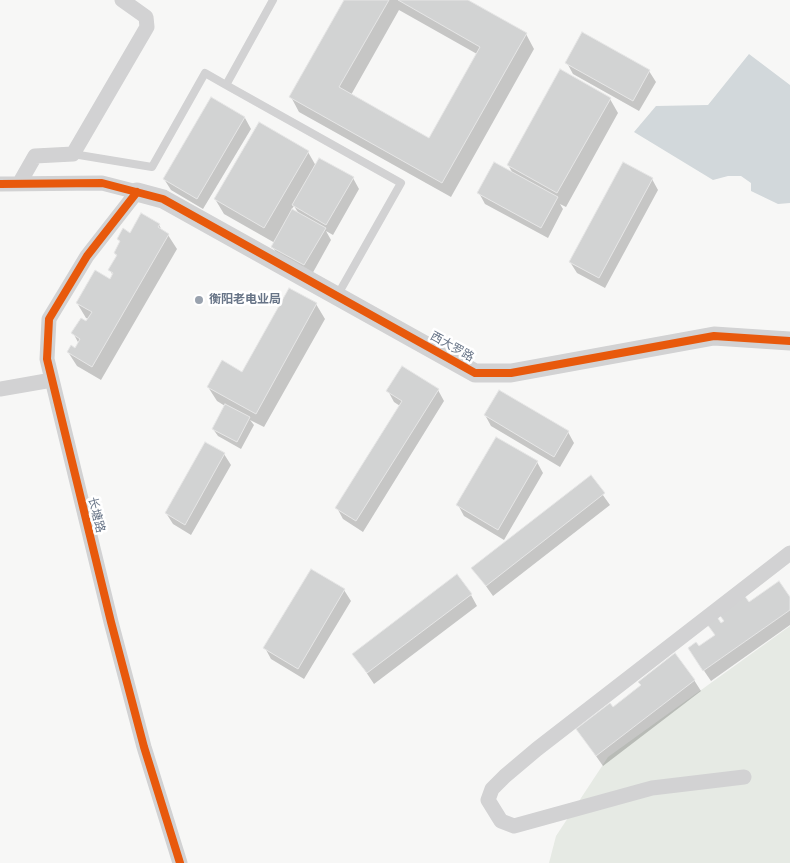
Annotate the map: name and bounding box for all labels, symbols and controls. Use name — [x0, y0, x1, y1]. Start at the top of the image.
place label: 衡阳老电业局 — [209, 293, 281, 307]
marker: 衡阳老电业局 — [193, 294, 205, 306]
street label: 西大罗路 — [428, 329, 476, 365]
street label: 长塘路 — [85, 496, 107, 534]

